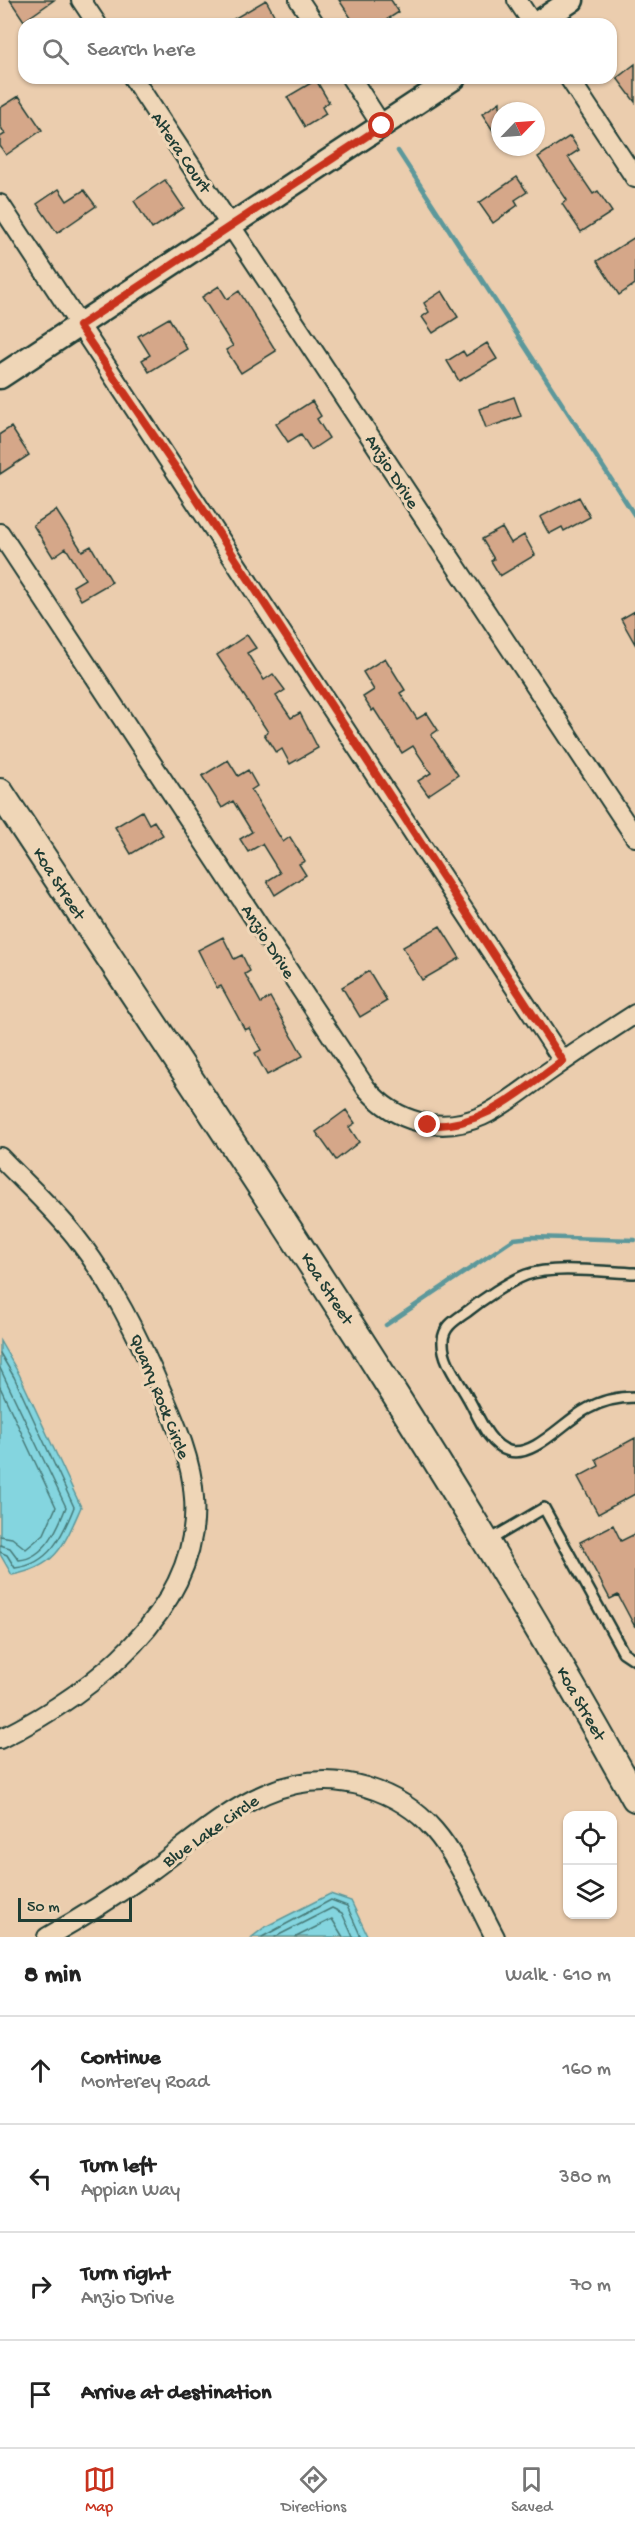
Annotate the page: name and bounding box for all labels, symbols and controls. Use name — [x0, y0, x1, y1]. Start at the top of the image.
search box — [18, 18, 617, 84]
icon: search — [39, 35, 72, 68]
text: Search here — [87, 38, 195, 64]
north arrow — [491, 102, 545, 156]
street label: Altera Court — [145, 109, 216, 199]
route start — [368, 112, 394, 138]
street label: Anzio Drive — [359, 431, 423, 514]
street label: Koa Street — [27, 844, 90, 926]
street label: Anzio Drive — [235, 901, 299, 984]
route end — [414, 1111, 440, 1137]
street label: Koa Street — [295, 1249, 358, 1331]
street label: Quarry Rock Circle — [124, 1331, 194, 1463]
street label: Koa Street — [550, 1664, 610, 1746]
street label: Blue Lake Circle — [158, 1791, 264, 1874]
map controls — [563, 1811, 617, 1919]
button: locate — [563, 1811, 617, 1865]
button: layers — [563, 1865, 617, 1919]
scale bar — [18, 1895, 132, 1922]
text: 50 m — [27, 1899, 60, 1918]
text: 8 min — [24, 1961, 81, 1992]
text: Walk · 610 m — [505, 1965, 611, 1988]
text: Continue — [81, 2046, 161, 2072]
icon: ahead — [24, 2054, 57, 2087]
text: 160 m — [562, 2059, 611, 2082]
text: Monterey Road — [81, 2072, 209, 2095]
text: Turn left — [81, 2154, 155, 2180]
icon: left — [24, 2162, 57, 2195]
text: 380 m — [559, 2167, 611, 2190]
text: Appian Way — [81, 2180, 180, 2203]
text: Turn right — [81, 2262, 169, 2288]
icon: right — [24, 2270, 57, 2303]
text: 70 m — [570, 2275, 611, 2298]
text: Anzio Drive — [81, 2288, 174, 2311]
icon: arrive — [24, 2378, 57, 2411]
text: Arrive at destination — [81, 2381, 271, 2407]
tab: Map — [83, 2463, 116, 2518]
tab: Directions — [281, 2463, 346, 2518]
tab: Saved — [511, 2463, 552, 2518]

